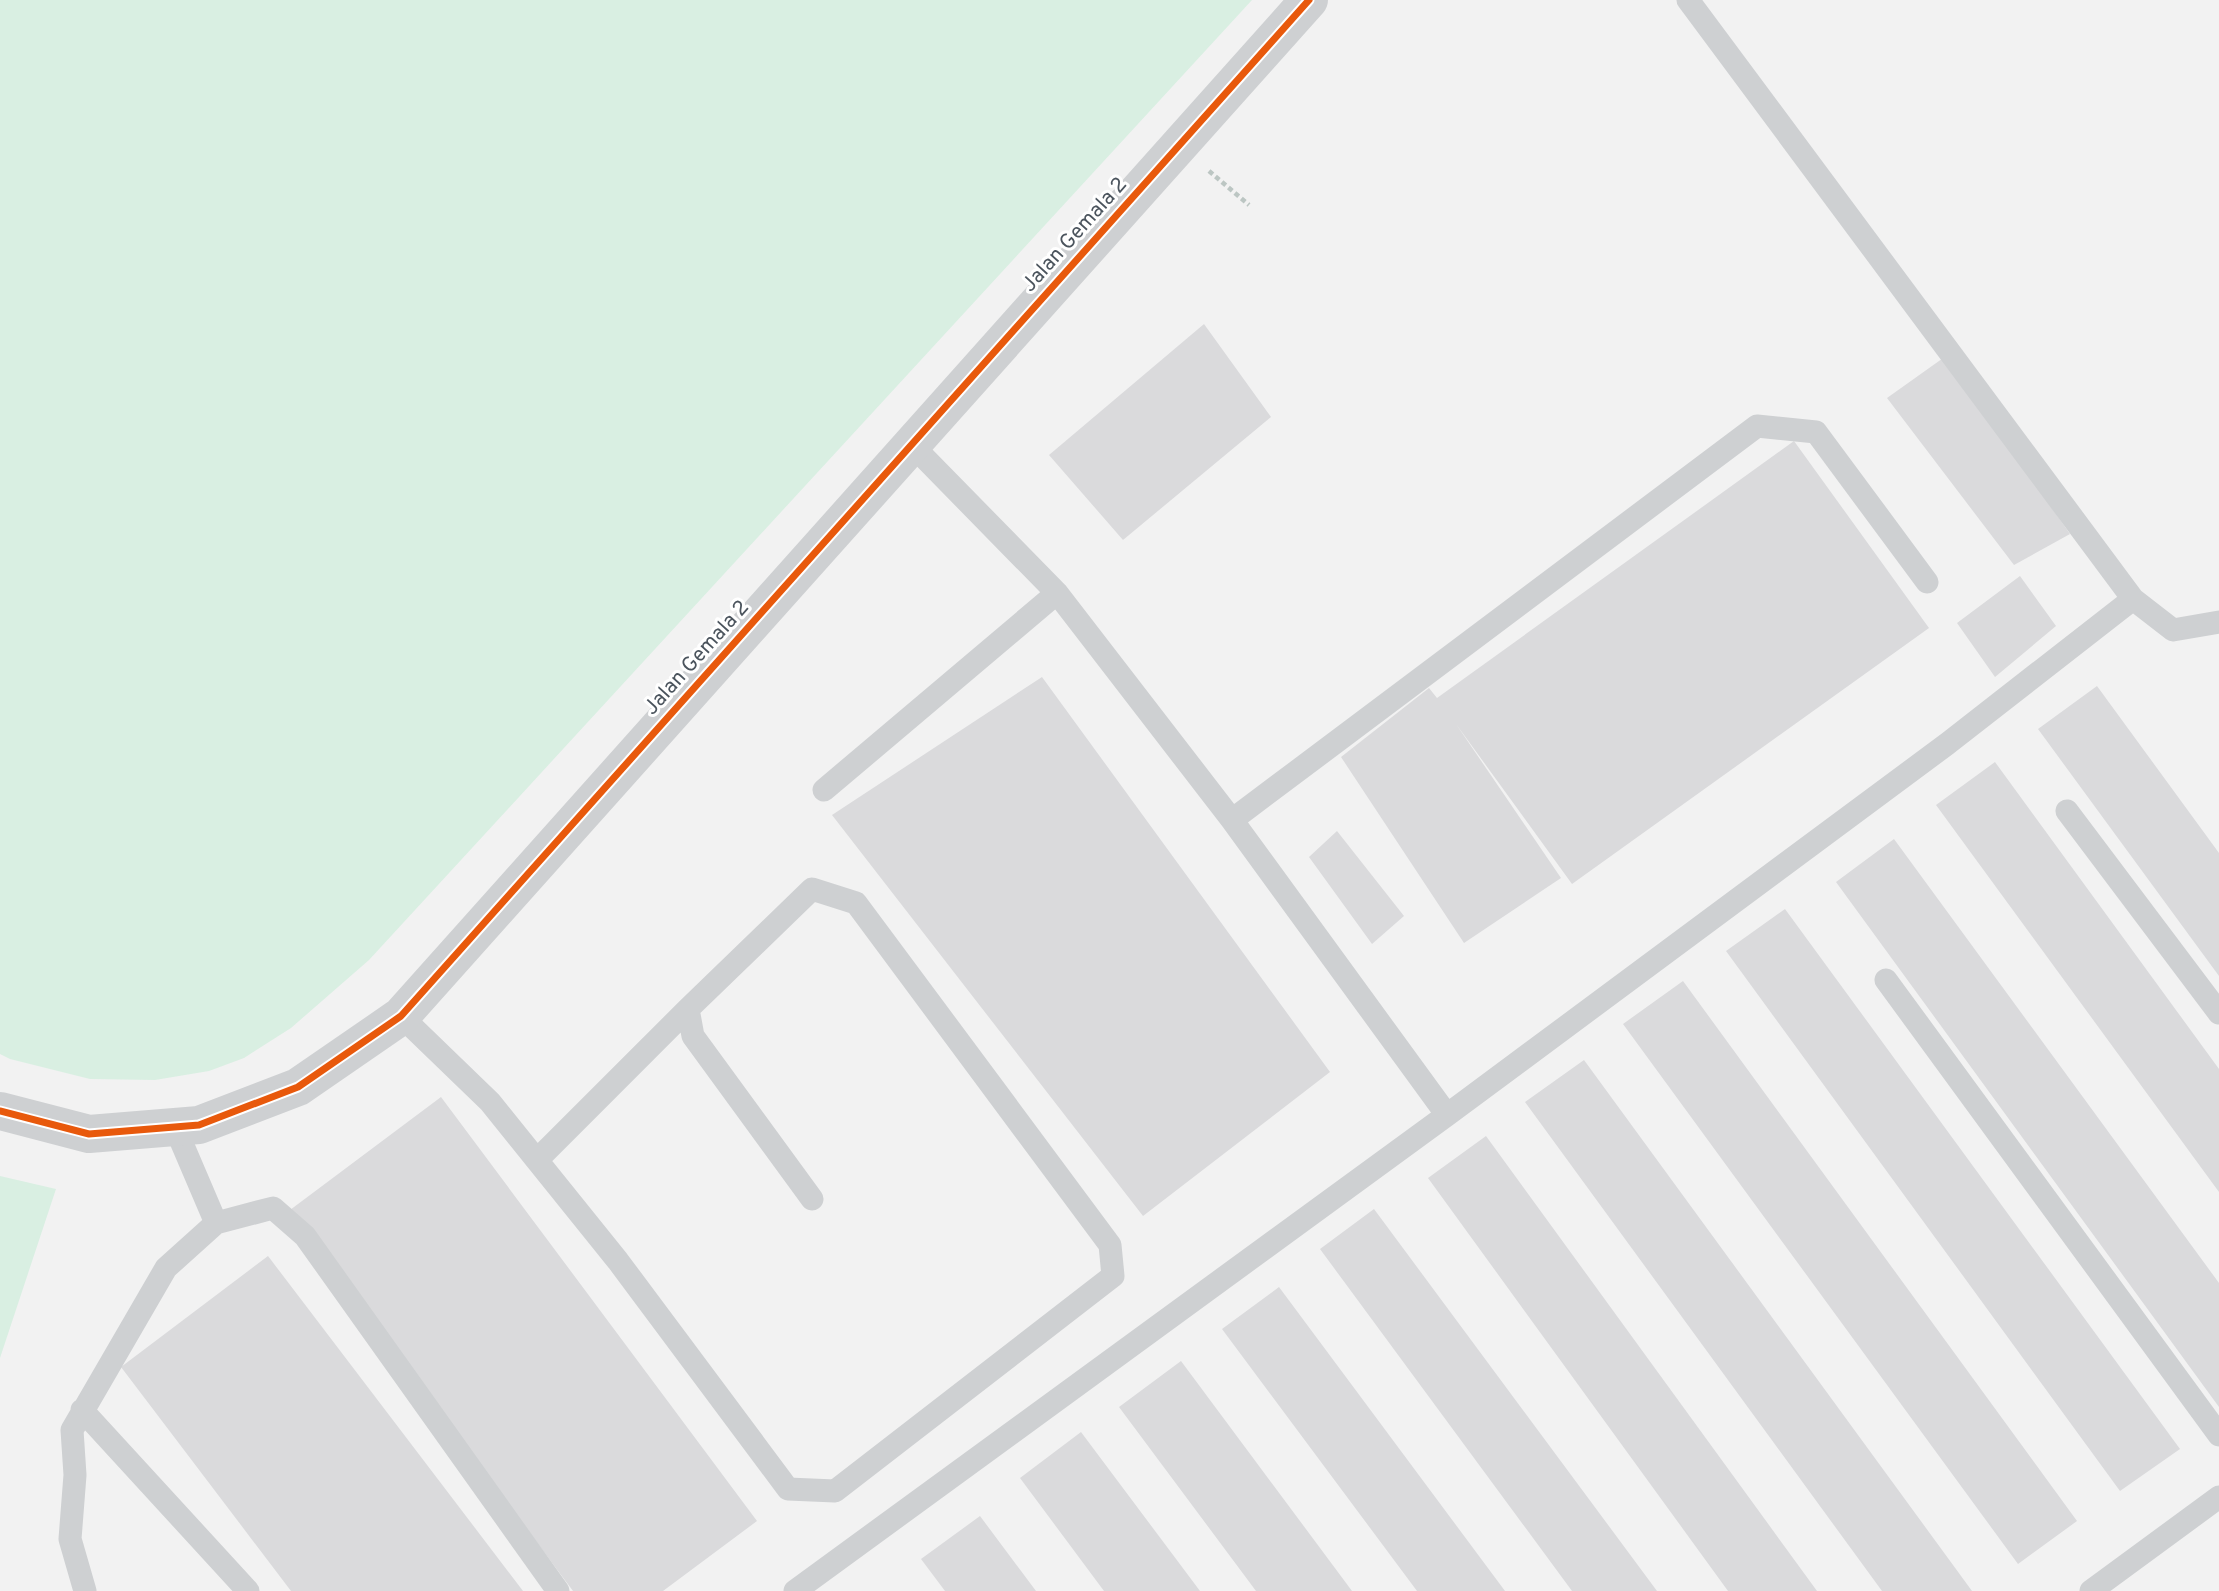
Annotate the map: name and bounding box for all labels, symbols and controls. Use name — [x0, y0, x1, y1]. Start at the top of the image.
street label: Jalan Gemala 2 — [1016, 172, 1134, 298]
street label: Jalan Gemala 2 — [638, 595, 756, 721]

